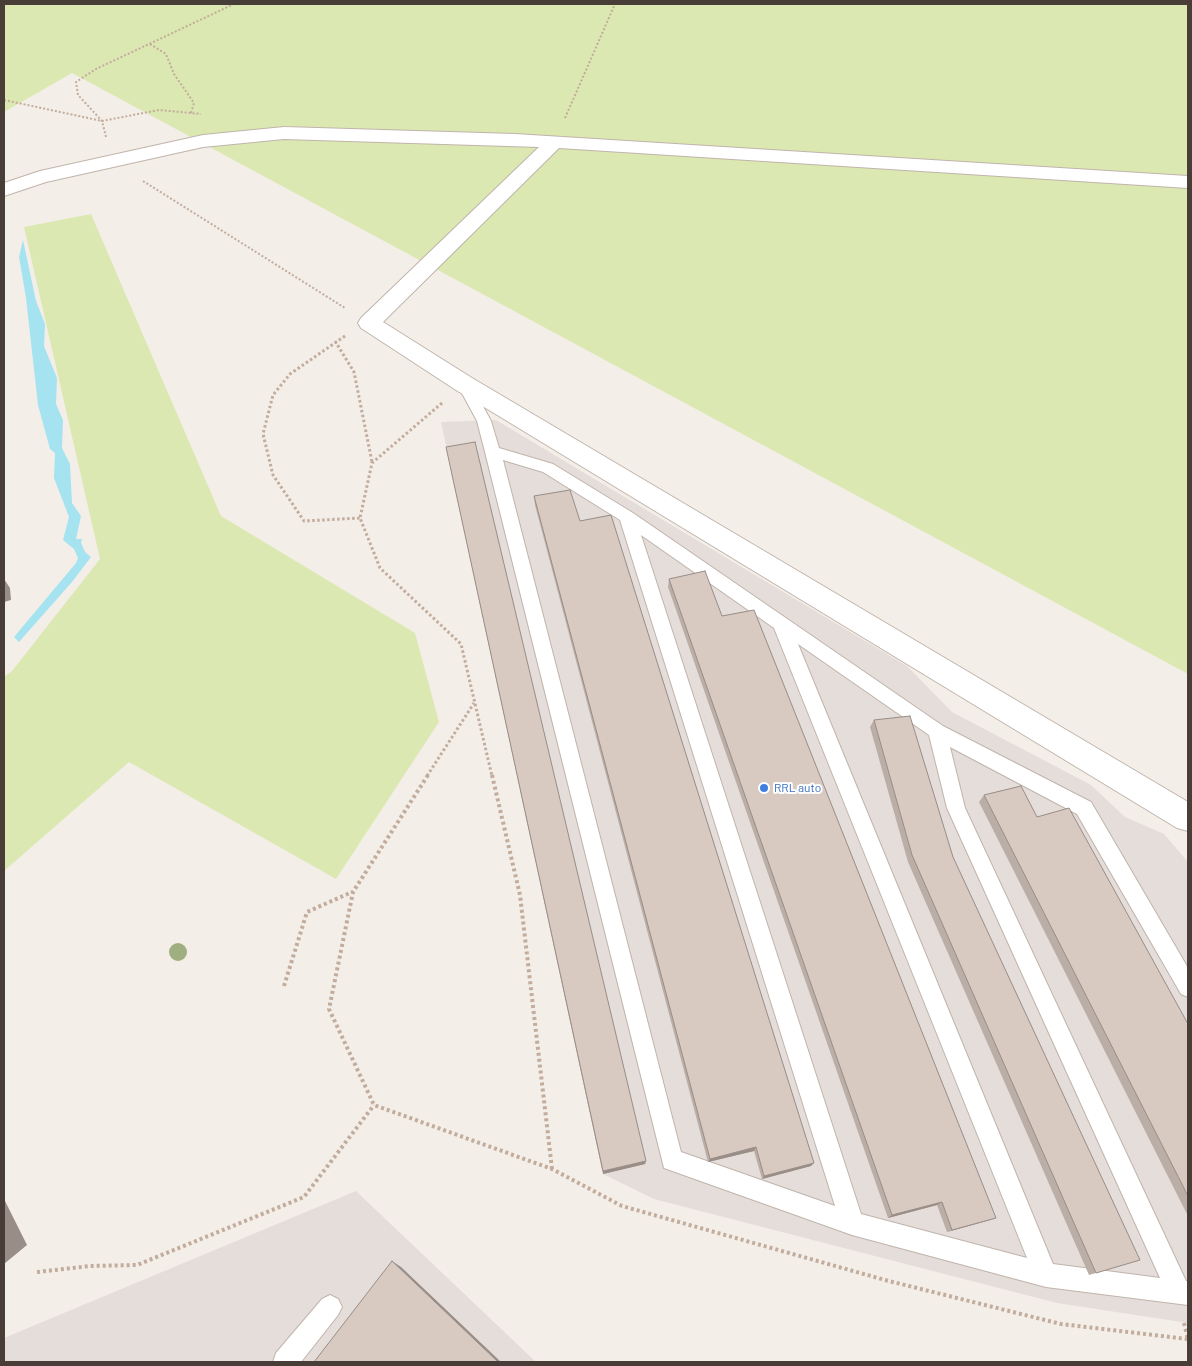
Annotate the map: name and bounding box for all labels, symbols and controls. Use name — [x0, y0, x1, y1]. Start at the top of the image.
place label: RRL auto — [774, 781, 821, 795]
marker: RRL auto — [758, 782, 770, 794]

